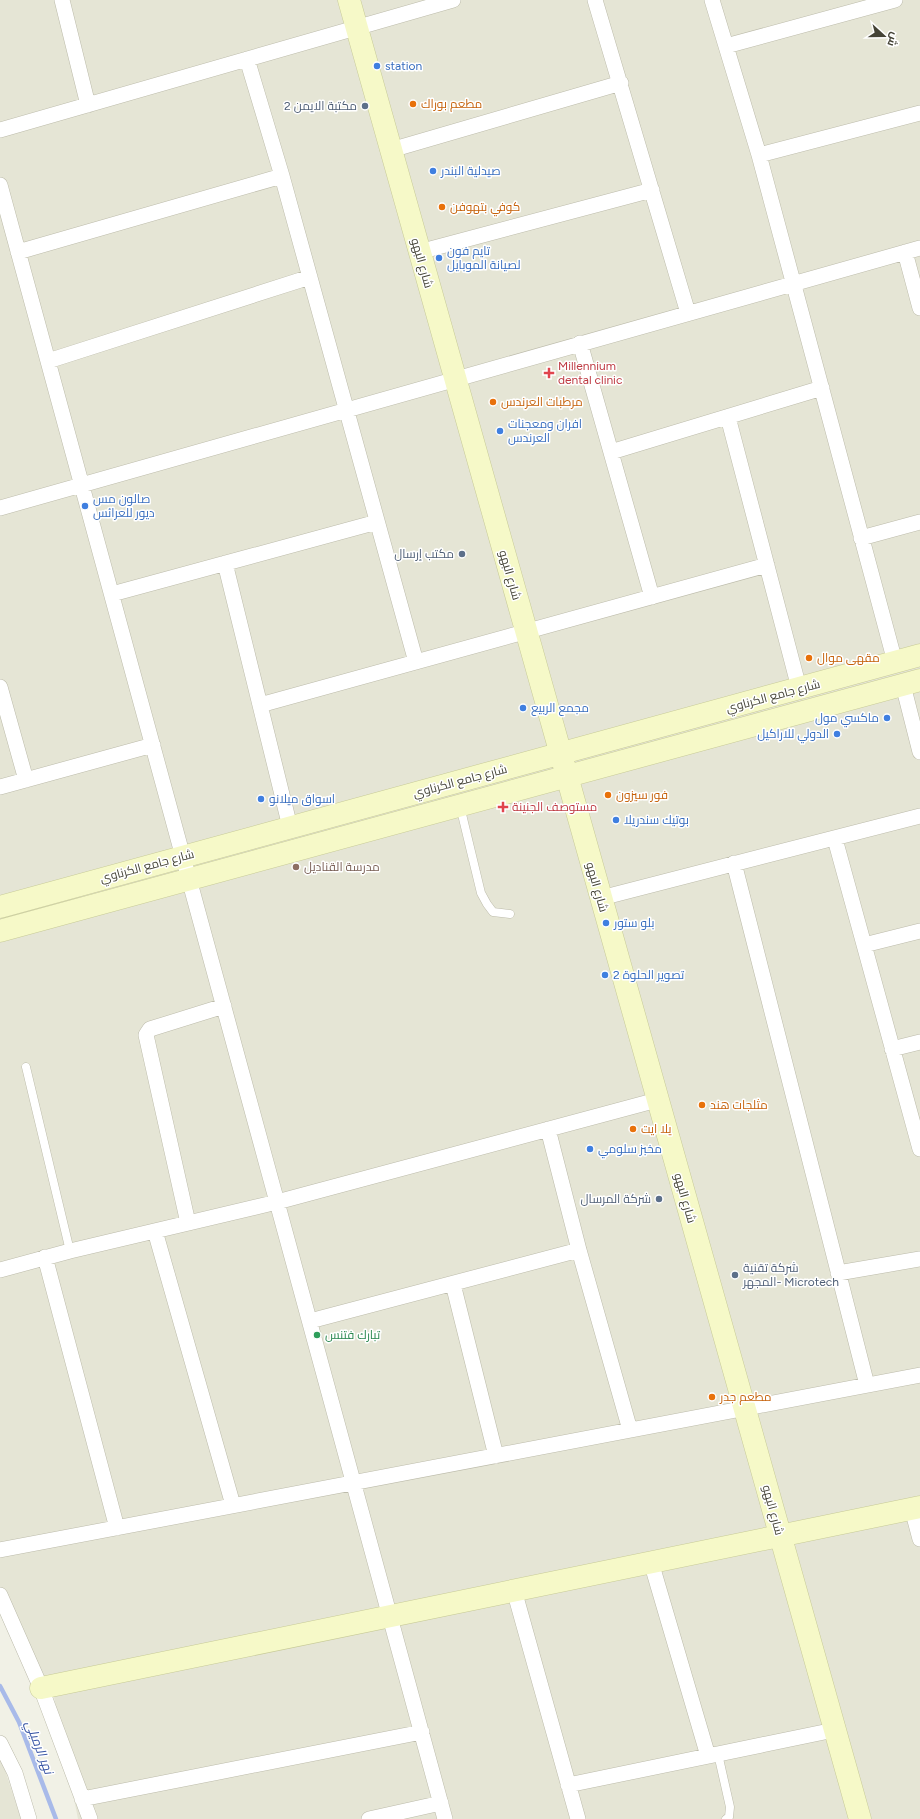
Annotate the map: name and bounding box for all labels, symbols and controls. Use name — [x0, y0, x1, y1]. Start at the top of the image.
north arrow — [864, 16, 904, 56]
text: ش — [884, 30, 901, 48]
place label: station — [385, 59, 422, 73]
marker: station — [372, 61, 382, 71]
place label: مطعم بوراك — [421, 97, 482, 112]
place label: مكتبة الايمن 2 — [284, 99, 357, 113]
marker: مطعم بوراك — [408, 99, 418, 109]
marker: مكتبة الايمن 2 — [360, 101, 370, 111]
place label: صيدلية البندر — [440, 164, 501, 178]
marker: صيدلية البندر — [428, 166, 438, 176]
place label: كوفي بتهوفن — [450, 200, 520, 217]
marker: كوفي بتهوفن — [437, 202, 447, 212]
street label: شارع البهو — [407, 236, 436, 290]
place label: تايم فون لصيانة الموبايل — [447, 244, 521, 272]
marker: تايم فون لصيانة الموبايل — [434, 253, 444, 263]
place label: Millennium dental clinic — [558, 359, 623, 387]
marker: Millennium dental clinic — [543, 367, 555, 379]
place label: مرطبات العرندس — [501, 395, 583, 409]
marker: مرطبات العرندس — [488, 397, 498, 407]
place label: افران ومعجنات العرندس — [508, 417, 582, 445]
marker: افران ومعجنات العرندس — [495, 426, 505, 436]
place label: صالون مس ديور للعرائس — [93, 492, 155, 520]
marker: صالون مس ديور للعرائس — [80, 501, 90, 511]
place label: مكتب إرسال — [394, 547, 454, 561]
street label: شارع البهو — [495, 548, 524, 602]
marker: مكتب إرسال — [457, 549, 467, 559]
place label: مقهى موال — [817, 651, 880, 665]
marker: مقهى موال — [804, 653, 814, 663]
street label: شارع جامع الكرناوي — [724, 677, 822, 718]
place label: مجمع الربيع — [531, 701, 589, 716]
marker: مجمع الربيع — [518, 703, 528, 713]
place label: ماكسي مول — [815, 711, 879, 728]
marker: ماكسي مول — [882, 713, 892, 723]
place label: الدولي للاراكيل — [757, 727, 829, 744]
marker: الدولي للاراكيل — [832, 729, 842, 739]
street label: شارع جامع الكرناوي — [411, 762, 509, 803]
place label: فور سيزون — [616, 788, 668, 802]
marker: فور سيزون — [603, 790, 613, 800]
place label: اسواق ميلانو — [269, 792, 335, 806]
marker: اسواق ميلانو — [256, 794, 266, 804]
place label: مستوصف الجنينة — [512, 800, 597, 814]
marker: مستوصف الجنينة — [497, 801, 509, 813]
place label: بوتيك سندريلا — [624, 813, 689, 827]
marker: بوتيك سندريلا — [611, 815, 621, 825]
street label: شارع جامع الكرناوي — [98, 847, 196, 888]
place label: مدرسة القناديل — [304, 860, 380, 874]
street label: شارع البهو — [582, 860, 611, 914]
marker: مدرسة القناديل — [291, 862, 301, 872]
place label: بلو ستور — [613, 916, 654, 930]
marker: بلو ستور — [601, 918, 611, 928]
place label: تصوير الحلوة 2 — [613, 968, 685, 982]
marker: تصوير الحلوة 2 — [600, 970, 610, 980]
place label: مثلجات هند — [710, 1098, 768, 1112]
marker: مثلجات هند — [697, 1100, 707, 1110]
place label: يلا ايت — [641, 1122, 672, 1136]
marker: يلا ايت — [628, 1124, 638, 1134]
place label: مخبز سلومي — [598, 1142, 662, 1159]
marker: مخبز سلومي — [585, 1144, 595, 1154]
street label: شارع البهو — [670, 1171, 699, 1225]
place label: شركة المرسال — [581, 1192, 651, 1206]
marker: شركة المرسال — [654, 1194, 664, 1204]
place label: شركة تقنية المجهر- Microtech — [742, 1261, 839, 1289]
marker: شركة تقنية المجهر- Microtech — [730, 1270, 740, 1280]
place label: تبارك فتنس — [325, 1328, 381, 1342]
marker: تبارك فتنس — [312, 1330, 322, 1340]
place label: مطعم جدر — [719, 1390, 771, 1405]
marker: مطعم جدر — [707, 1392, 717, 1402]
street label: شارع البهو — [759, 1483, 786, 1537]
water label: نهر الرميلي — [20, 1718, 57, 1778]

